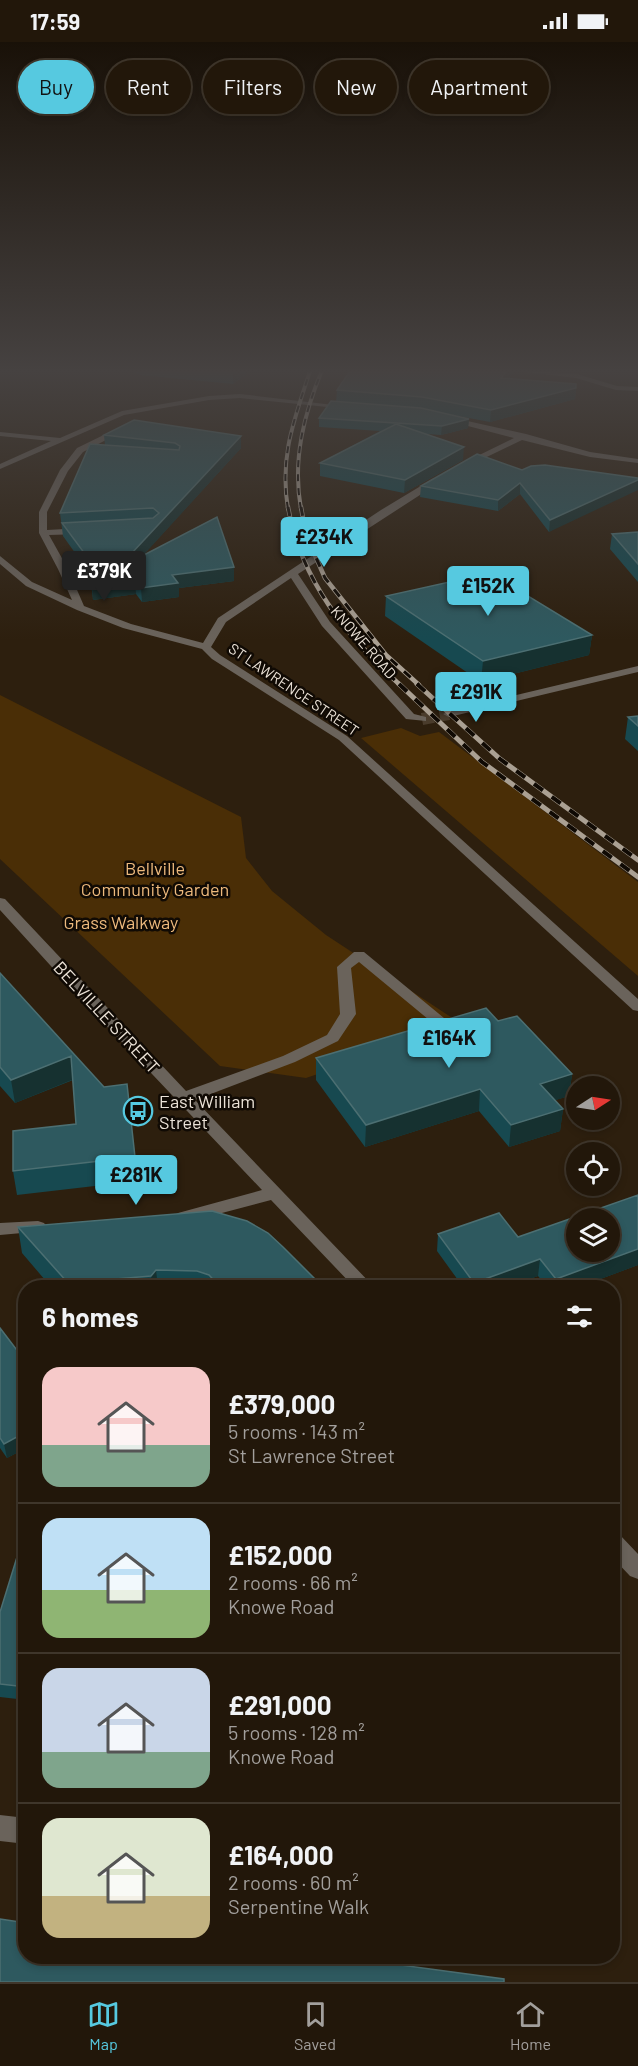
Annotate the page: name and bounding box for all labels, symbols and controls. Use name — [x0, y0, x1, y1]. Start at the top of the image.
text: 17:59 — [30, 8, 80, 34]
chip: Buy — [18, 60, 94, 114]
chip: Rent — [106, 60, 191, 114]
chip: Filters — [203, 60, 303, 114]
chip: New — [315, 60, 397, 114]
chip: Apartment — [409, 60, 549, 114]
pin: £234K — [282, 517, 366, 568]
text: £234K — [295, 524, 353, 548]
pin: £379K — [62, 551, 146, 602]
text: £379K — [76, 558, 132, 582]
pin: £152K — [446, 566, 530, 617]
text: £152K — [461, 573, 515, 597]
street label: KNOWE ROAD — [328, 602, 400, 682]
street label: ST LAWRENCE STREET — [226, 639, 362, 739]
pin: £291K — [434, 672, 518, 723]
text: £291K — [449, 679, 503, 703]
park label: Bellville Community Garden — [81, 857, 229, 900]
park label: Grass Walkway — [64, 911, 178, 933]
street label: BELVILLE STREET — [49, 956, 165, 1078]
pin: £164K — [407, 1018, 491, 1069]
text: £164K — [422, 1025, 476, 1049]
north arrow — [566, 1076, 620, 1130]
map controls — [566, 1076, 620, 1262]
place label: East William Street — [159, 1090, 255, 1133]
bus stop icon: East William Street — [122, 1095, 154, 1127]
button: locate — [566, 1142, 620, 1196]
pin: £281K — [94, 1155, 178, 1206]
text: £281K — [109, 1162, 163, 1186]
button: layers — [566, 1208, 620, 1262]
icon: filters — [563, 1300, 596, 1333]
text: 6 homes — [42, 1301, 139, 1332]
text: £379,000 — [228, 1388, 335, 1419]
icon: home — [90, 1391, 162, 1463]
text: 5 rooms · 143 m² — [228, 1419, 365, 1443]
text: St Lawrence Street — [228, 1443, 395, 1467]
text: £152,000 — [228, 1539, 332, 1570]
icon: home — [90, 1542, 162, 1614]
text: 2 rooms · 66 m² — [228, 1570, 358, 1594]
text: Knowe Road — [228, 1594, 334, 1618]
text: £291,000 — [228, 1689, 332, 1720]
icon: home — [90, 1692, 162, 1764]
text: 5 rooms · 128 m² — [228, 1720, 365, 1744]
text: Knowe Road — [228, 1744, 334, 1768]
text: £164,000 — [228, 1839, 334, 1870]
icon: home — [90, 1842, 162, 1914]
text: 2 rooms · 60 m² — [228, 1870, 359, 1894]
text: Serpentine Walk — [228, 1894, 369, 1918]
tab: Map — [87, 1998, 120, 2053]
tab: Saved — [294, 1998, 336, 2053]
tab: Home — [510, 1998, 551, 2053]

